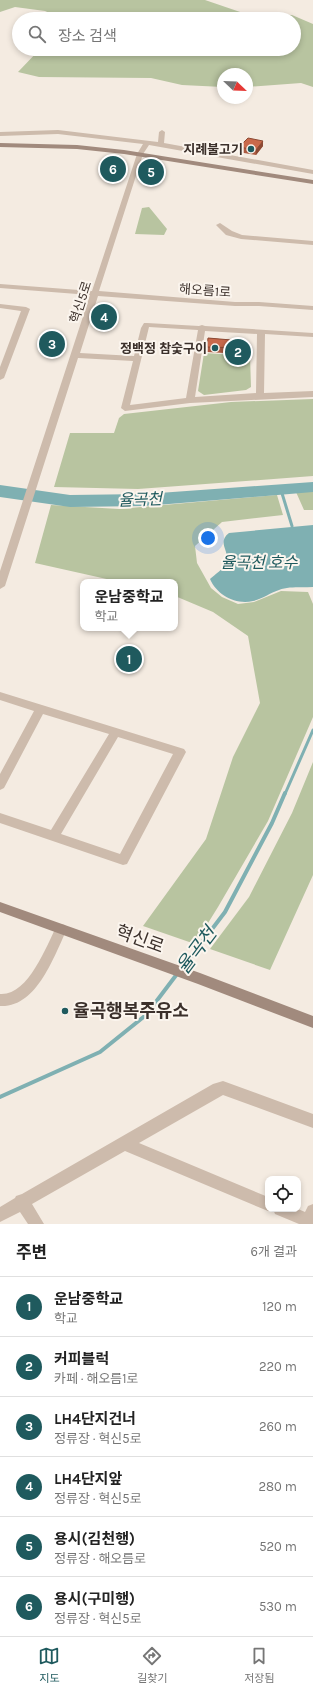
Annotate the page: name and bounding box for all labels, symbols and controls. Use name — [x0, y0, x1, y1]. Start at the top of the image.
search box — [12, 12, 301, 56]
icon: search — [26, 23, 48, 45]
text: 장소 검색 — [58, 27, 117, 45]
north arrow — [217, 68, 253, 104]
place label: 지례불고기 — [183, 142, 243, 157]
marker: 지례불고기 — [246, 144, 256, 154]
pin: 6 — [100, 154, 126, 184]
pin: 5 — [138, 157, 164, 187]
street label: 혁신5로 — [67, 279, 94, 325]
street label: 해오름1로 — [178, 281, 232, 300]
pin: 4 — [91, 302, 117, 332]
pin: 3 — [39, 329, 65, 359]
pin: 2 — [225, 337, 251, 367]
place label: 정백정 참숯구이 — [120, 341, 207, 356]
marker: 정백정 참숯구이 — [210, 343, 220, 353]
water label: 율곡천 — [118, 489, 165, 510]
your location — [198, 528, 218, 548]
water label: 율곡천 호수 — [220, 553, 299, 572]
popup — [80, 579, 178, 631]
text: 운남중학교 — [94, 588, 164, 606]
text: 학교 — [94, 609, 118, 624]
pin: 1 — [116, 644, 142, 674]
street label: 혁신로 — [113, 920, 167, 958]
water label: 율곡천 — [172, 922, 222, 978]
place label: 율곡행복주유소 — [73, 1000, 189, 1022]
marker: 율곡행복주유소 — [60, 1006, 70, 1016]
map controls — [265, 1176, 301, 1212]
button: locate — [265, 1176, 301, 1212]
text: 주변 — [16, 1242, 47, 1262]
text: 6개 결과 — [251, 1244, 297, 1259]
text: 운남중학교 — [54, 1290, 123, 1308]
text: 1 — [27, 1299, 31, 1314]
text: 120 m — [262, 1299, 297, 1314]
text: 학교 — [54, 1311, 78, 1326]
text: 커피블럭 — [54, 1350, 109, 1368]
text: 2 — [25, 1359, 33, 1374]
text: 220 m — [259, 1359, 297, 1374]
text: 카페 · 해오름1로 — [54, 1371, 139, 1386]
text: LH4단지건너 — [54, 1410, 136, 1428]
text: 3 — [25, 1419, 33, 1434]
text: 260 m — [259, 1419, 297, 1434]
text: 정류장 · 혁신5로 — [54, 1431, 142, 1446]
text: LH4단지앞 — [54, 1470, 122, 1488]
text: 4 — [25, 1479, 33, 1494]
text: 280 m — [259, 1479, 297, 1494]
text: 정류장 · 혁신5로 — [54, 1491, 142, 1506]
text: 용시(김천행) — [54, 1530, 135, 1548]
text: 5 — [25, 1539, 33, 1554]
text: 520 m — [259, 1539, 297, 1554]
text: 정류장 · 해오름로 — [54, 1551, 146, 1566]
text: 용시(구미행) — [54, 1590, 135, 1608]
text: 6 — [25, 1599, 33, 1614]
text: 530 m — [259, 1599, 297, 1614]
text: 정류장 · 혁신5로 — [54, 1611, 142, 1626]
tab: 지도 — [38, 1645, 60, 1685]
tab: 길찾기 — [137, 1645, 168, 1685]
tab: 저장됨 — [244, 1645, 275, 1685]

